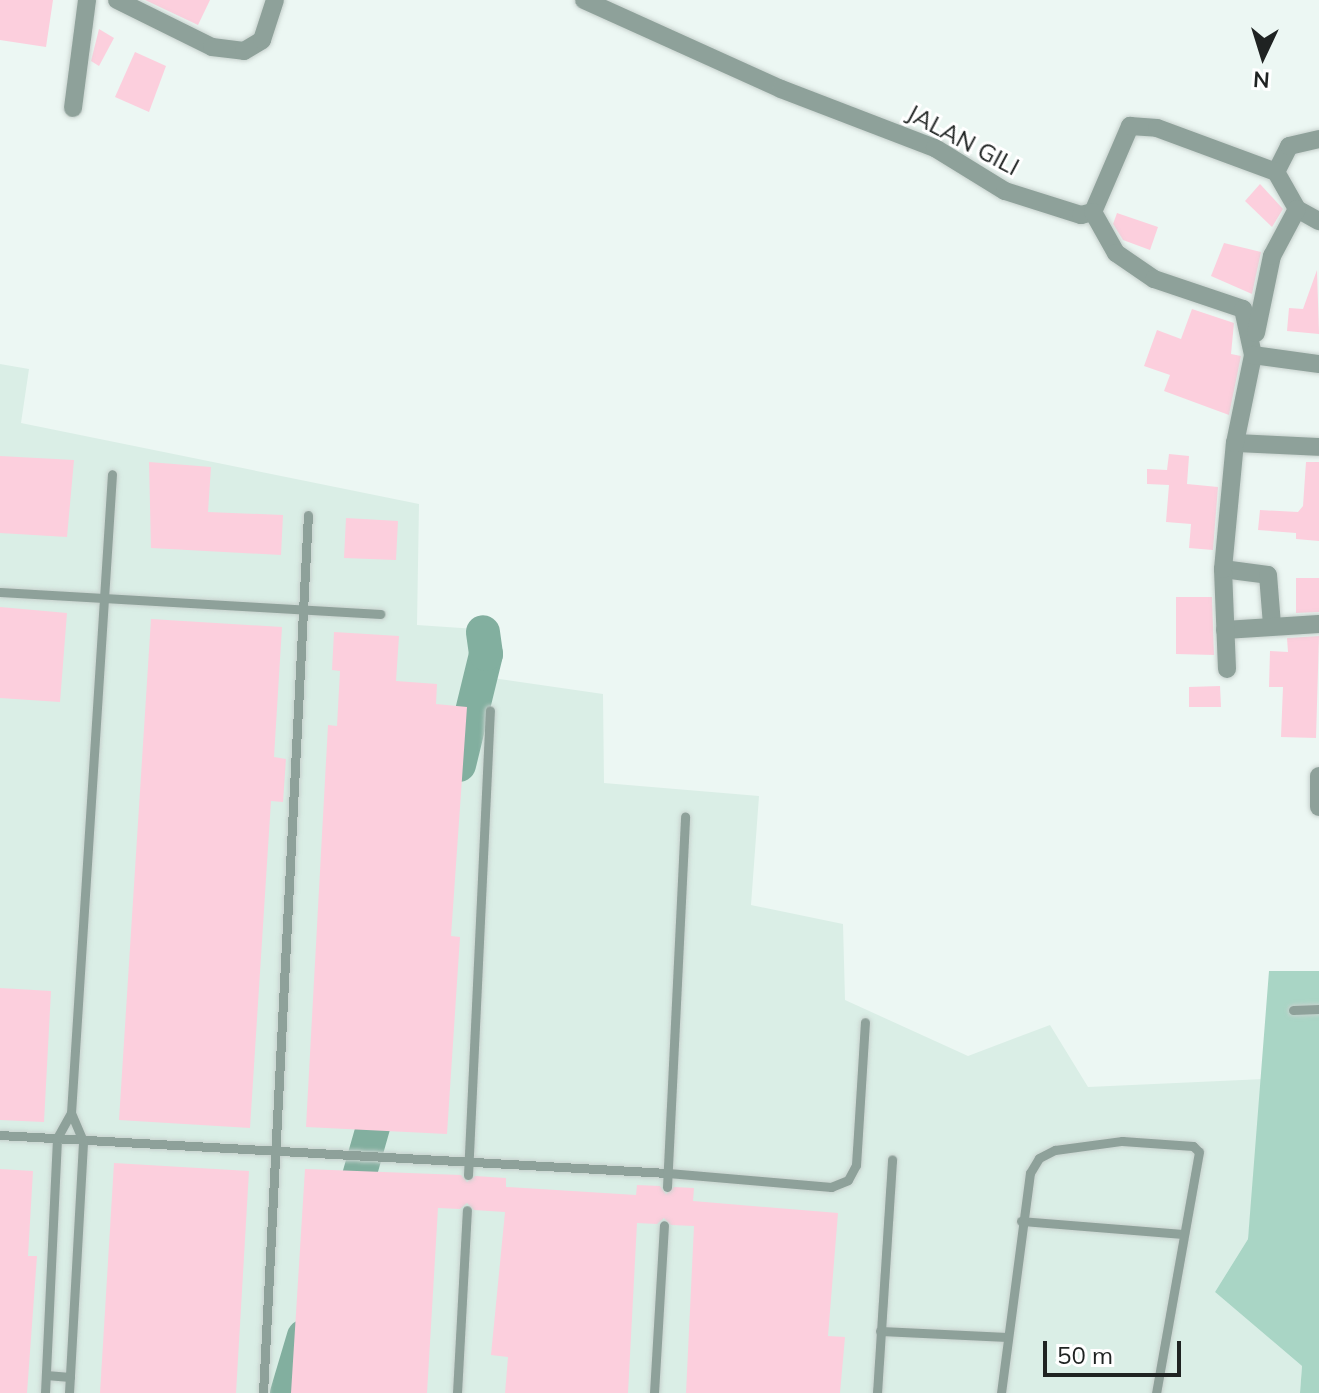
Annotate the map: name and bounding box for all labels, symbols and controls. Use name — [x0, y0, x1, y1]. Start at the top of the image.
north arrow — [1223, 16, 1303, 96]
text: N — [1252, 65, 1271, 94]
street label: JALAN GILI — [902, 98, 1024, 182]
scale bar — [1047, 1325, 1185, 1375]
text: 50 m — [1057, 1340, 1113, 1370]

